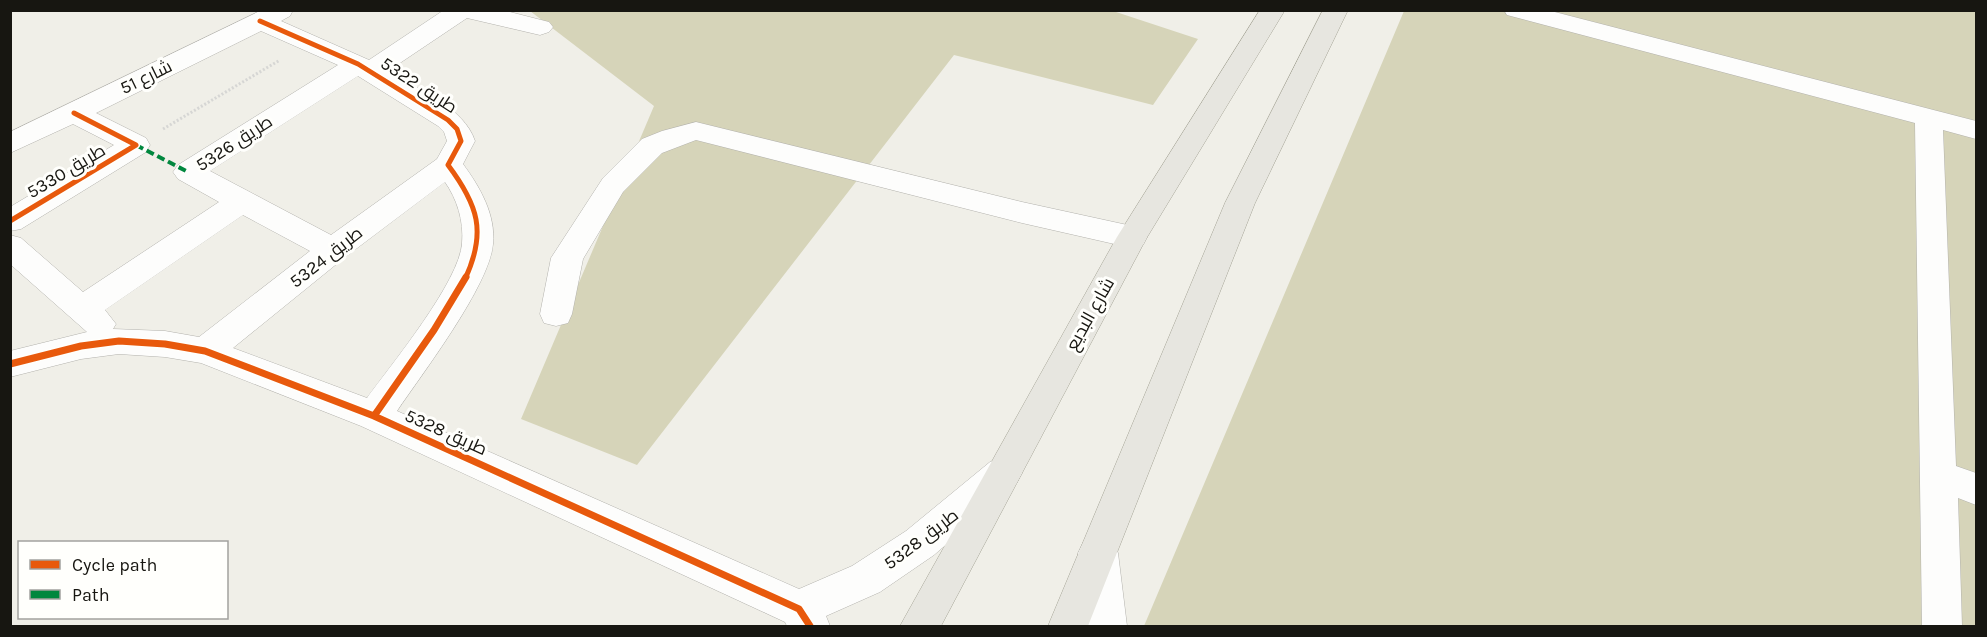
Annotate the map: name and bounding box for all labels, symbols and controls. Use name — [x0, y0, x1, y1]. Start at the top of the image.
street label: طريق 5322 — [376, 52, 461, 119]
street label: شارع 51 — [116, 55, 176, 100]
street label: طريق 5326 — [192, 110, 277, 177]
street label: طريق 5330 — [23, 139, 110, 204]
street label: طريق 5324 — [285, 222, 368, 293]
street label: شارع البديع — [1061, 274, 1120, 355]
street label: طريق 5328 — [401, 404, 491, 461]
street label: طريق 5328 — [879, 504, 963, 575]
legend — [18, 541, 228, 619]
text: Cycle path — [72, 554, 157, 576]
text: Path — [72, 584, 110, 606]

